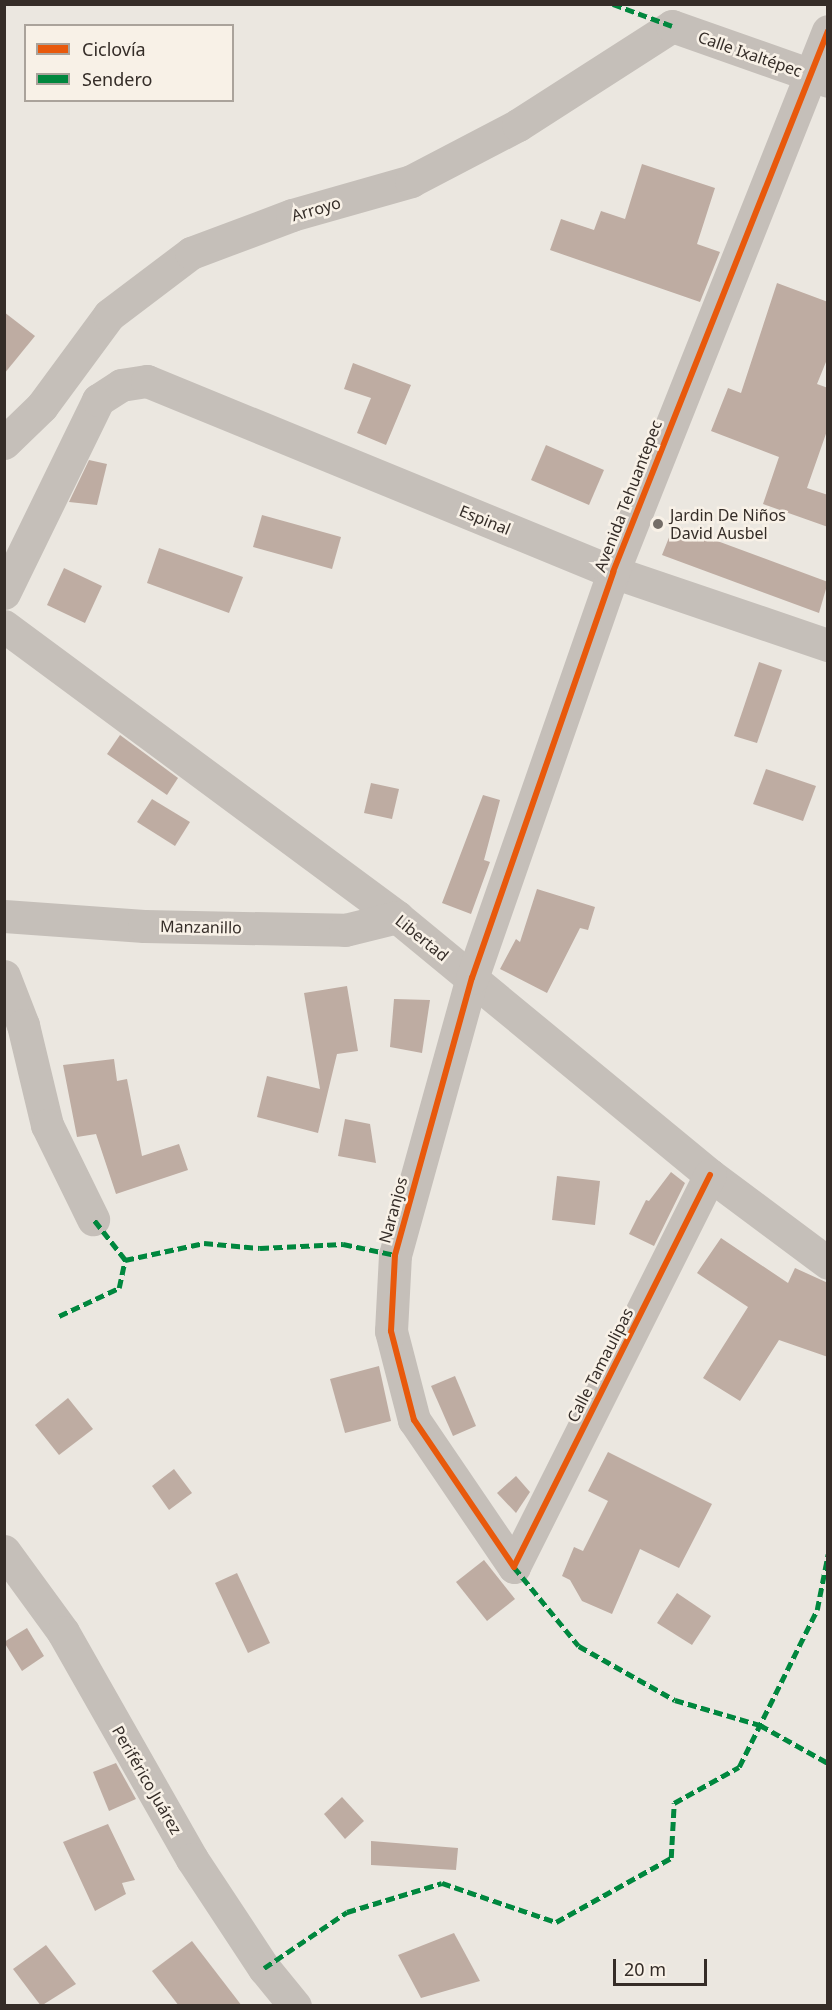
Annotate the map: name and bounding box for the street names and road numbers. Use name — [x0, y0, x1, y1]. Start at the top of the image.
street label: Calle Ixaltépec — [695, 27, 805, 81]
street label: Arroyo — [289, 193, 343, 225]
street label: Avenida Tehuantepec — [590, 417, 666, 575]
street label: Espinal — [457, 501, 513, 539]
street label: Libertad — [392, 911, 452, 965]
street label: Manzanillo — [160, 917, 242, 937]
street label: Naranjos — [375, 1175, 411, 1245]
street label: Calle Tamaulipas — [563, 1305, 637, 1425]
street label: Periférico Juárez — [108, 1722, 186, 1838]

